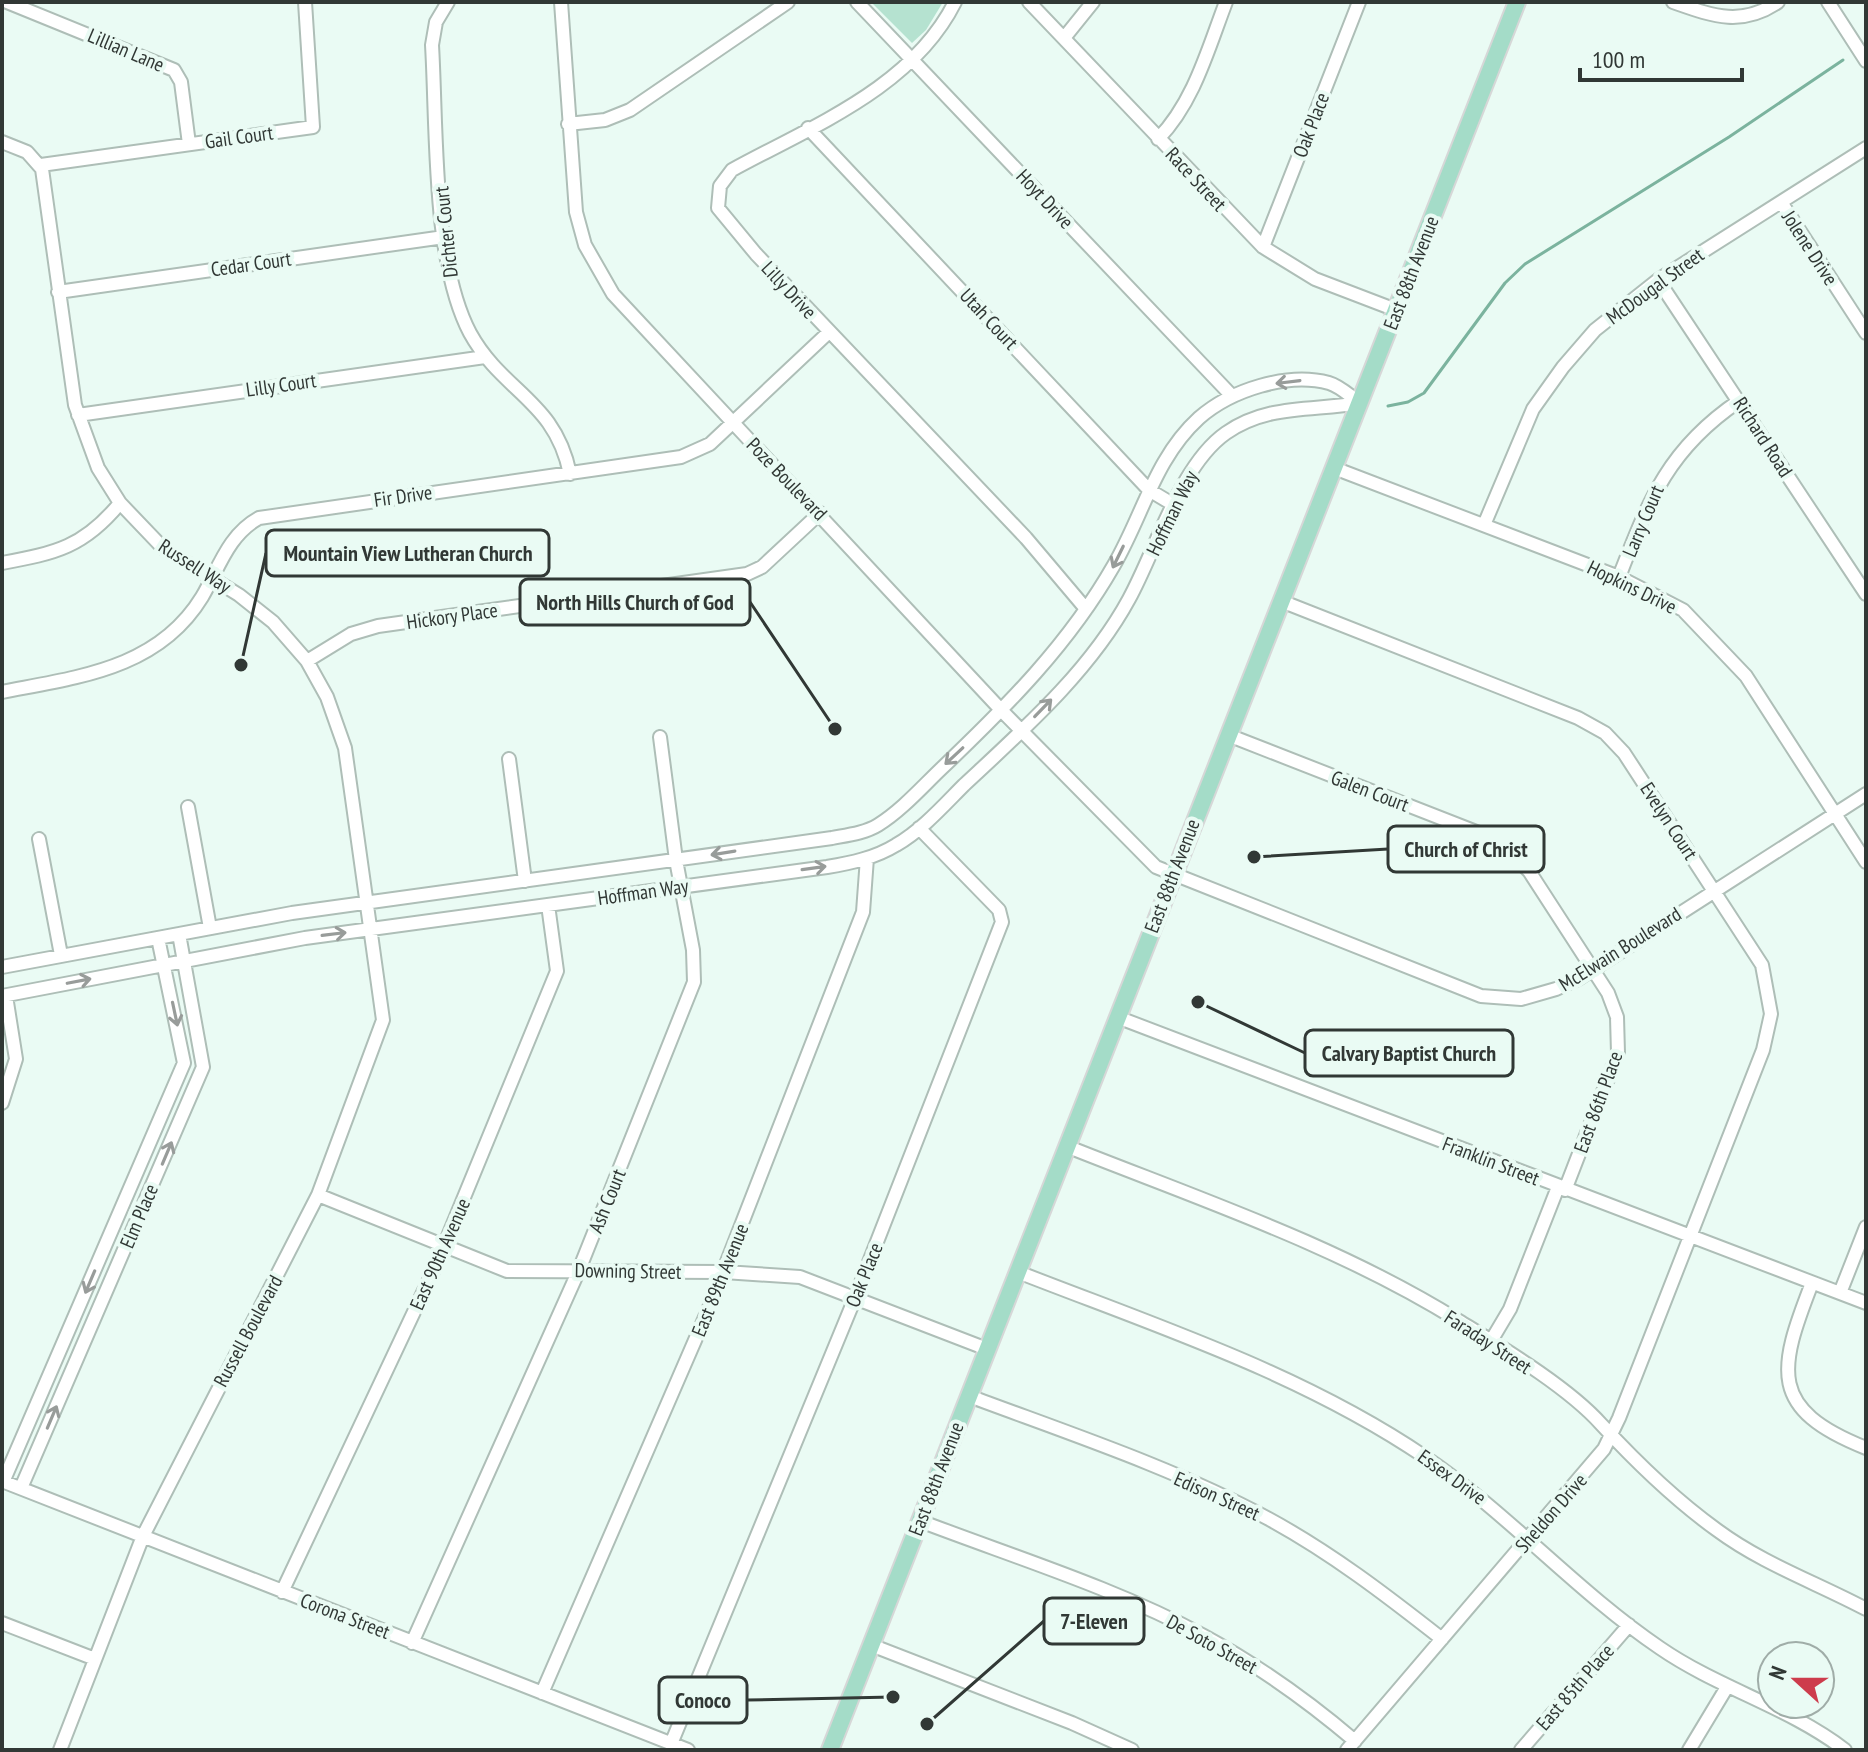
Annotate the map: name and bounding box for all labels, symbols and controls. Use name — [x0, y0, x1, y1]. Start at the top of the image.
street label: Lillian Lane — [84, 22, 168, 78]
scale bar — [1580, 32, 1742, 82]
text: 100 m — [1592, 44, 1645, 75]
street label: Oak Place — [1287, 89, 1335, 161]
street label: Gail Court — [203, 119, 275, 155]
street label: Race Street — [1160, 142, 1233, 217]
street label: Hoyt Drive — [1011, 164, 1079, 234]
street label: Dichter Court — [428, 185, 464, 279]
street label: Jolene Drive — [1776, 205, 1844, 290]
street label: East 88th Avenue — [1377, 212, 1445, 334]
street label: McDougal Street — [1601, 242, 1709, 330]
street label: Cedar Court — [209, 245, 293, 282]
street label: Lilly Drive — [756, 256, 822, 324]
street label: Utah Court — [954, 283, 1024, 355]
street label: Lilly Court — [244, 367, 318, 403]
one-way arrow — [1275, 374, 1302, 389]
street label: Richard Road — [1727, 392, 1799, 482]
street label: Poze Boulevard — [741, 432, 833, 526]
street label: Hoffman Way — [1140, 466, 1204, 560]
street label: Fir Drive — [372, 479, 434, 513]
street label: Larry Court — [1616, 481, 1670, 561]
callout: Mountain View Lutheran Church — [266, 530, 549, 576]
street label: Russell Way — [154, 533, 237, 599]
text: Mountain View Lutheran Church — [283, 539, 533, 567]
one-way arrow — [1110, 544, 1125, 568]
street label: Hopkins Drive — [1583, 554, 1681, 620]
callout: North Hills Church of God — [520, 579, 750, 625]
text: North Hills Church of God — [536, 588, 734, 616]
street label: Hickory Place — [405, 597, 499, 635]
one-way arrow — [1033, 699, 1052, 718]
one-way arrow — [944, 747, 964, 766]
street label: Galen Court — [1327, 764, 1413, 818]
street label: Evelyn Court — [1634, 777, 1704, 865]
street label: East 88th Avenue — [1138, 815, 1206, 937]
callout: Church of Christ — [1388, 826, 1544, 872]
text: Church of Christ — [1404, 835, 1528, 863]
one-way arrow — [711, 846, 736, 861]
one-way arrow — [801, 860, 826, 875]
street label: Hoffman Way — [596, 873, 691, 911]
street label: McElwain Boulevard — [1554, 901, 1686, 997]
one-way arrow — [321, 926, 346, 941]
one-way arrow — [65, 973, 91, 988]
one-way arrow — [168, 1001, 183, 1026]
callout: Calvary Baptist Church — [1305, 1030, 1513, 1076]
text: Calvary Baptist Church — [1322, 1039, 1496, 1067]
street label: East 86th Place — [1568, 1048, 1628, 1156]
street label: Franklin Street — [1439, 1131, 1544, 1192]
one-way arrow — [160, 1141, 175, 1165]
street label: Ash Court — [582, 1165, 632, 1237]
street label: Elm Place — [114, 1180, 164, 1252]
street label: East 90th Avenue — [404, 1194, 476, 1314]
street label: East 89th Avenue — [686, 1220, 754, 1340]
street label: Oak Place — [839, 1239, 889, 1311]
street label: Downing Street — [574, 1257, 682, 1285]
one-way arrow — [81, 1269, 96, 1293]
street label: Russell Boulevard — [208, 1271, 288, 1391]
street label: Faraday Street — [1439, 1304, 1537, 1380]
one-way arrow — [46, 1405, 61, 1430]
street label: East 88th Avenue — [902, 1418, 970, 1540]
street label: Essex Drive — [1413, 1443, 1491, 1511]
street label: Edison Street — [1170, 1466, 1264, 1527]
street label: Sheldon Drive — [1509, 1468, 1593, 1558]
street label: Corona Street — [297, 1587, 394, 1645]
callout: 7-Eleven — [1044, 1598, 1144, 1644]
text: 7-Eleven — [1060, 1607, 1128, 1635]
street label: De Soto Street — [1162, 1608, 1262, 1680]
street label: East 85th Place — [1530, 1638, 1620, 1736]
north arrow — [1756, 1640, 1836, 1720]
text: N — [1762, 1662, 1793, 1683]
callout: Conoco — [659, 1677, 747, 1723]
text: Conoco — [675, 1686, 731, 1714]

